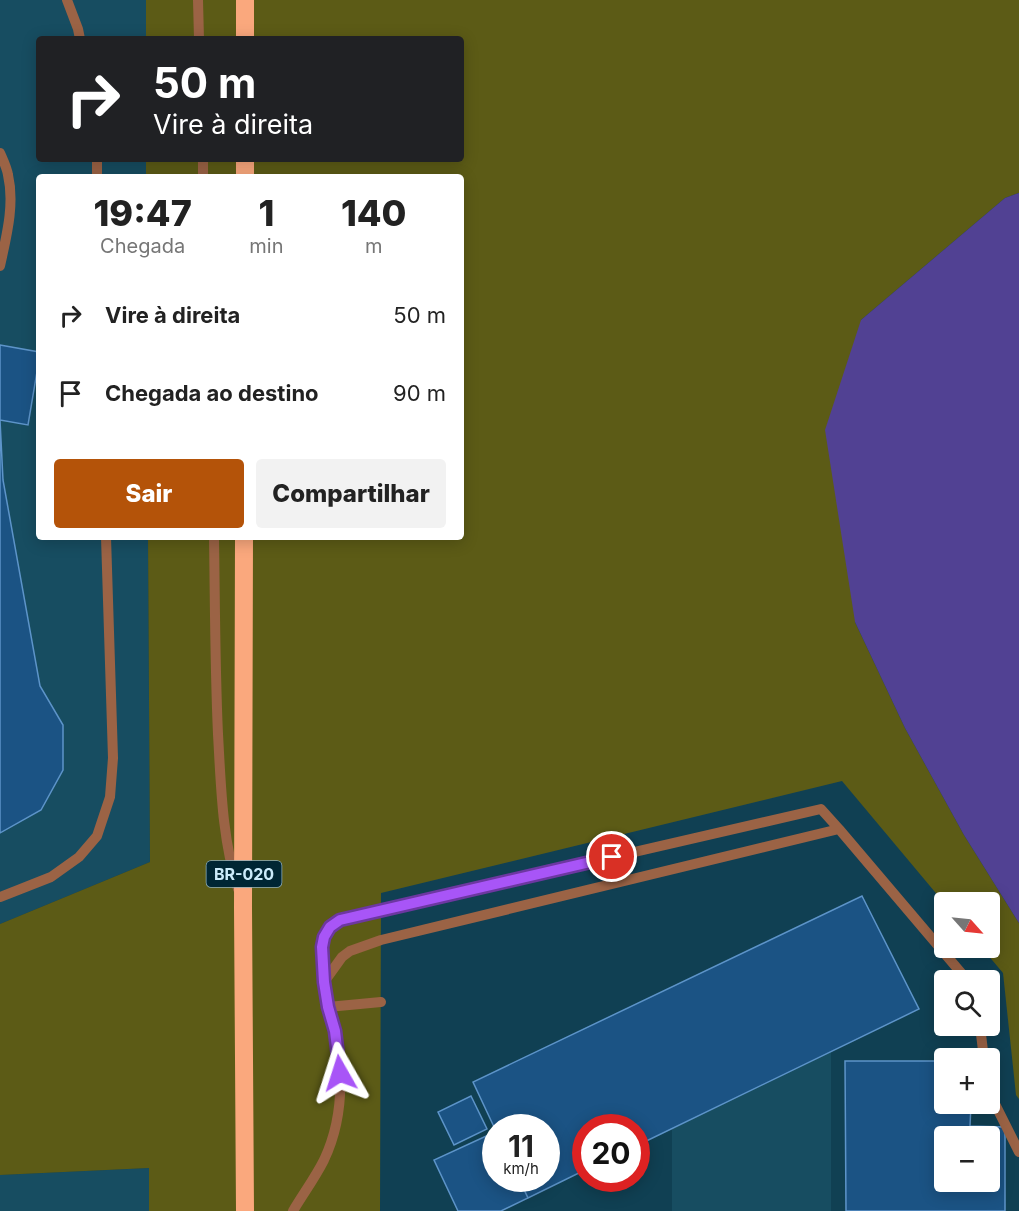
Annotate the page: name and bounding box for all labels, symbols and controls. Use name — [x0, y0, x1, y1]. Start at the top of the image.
text: 50 m — [153, 57, 256, 108]
icon: right — [54, 60, 132, 138]
text: Vire à direita — [153, 108, 313, 141]
text: 19:47 — [93, 191, 192, 235]
text: 1 — [258, 191, 274, 235]
text: 140 — [341, 191, 407, 235]
text: Chegada — [100, 234, 185, 258]
text: min — [249, 234, 283, 258]
text: m — [365, 234, 382, 258]
icon: right — [54, 299, 87, 332]
text: Vire à direita — [105, 302, 240, 328]
text: 50 m — [393, 302, 446, 328]
icon: arrive — [54, 377, 87, 410]
text: Chegada ao destino — [105, 380, 319, 406]
text: 90 m — [393, 380, 446, 406]
button: Sair — [54, 459, 244, 528]
button: Compartilhar — [256, 459, 446, 528]
pin — [586, 831, 637, 882]
icon: arrive — [595, 840, 628, 873]
road number: BR-020 — [206, 861, 282, 887]
north arrow — [934, 892, 1000, 958]
map controls — [934, 892, 1000, 1192]
button: search — [934, 970, 1000, 1036]
position arrow — [308, 1041, 372, 1105]
button: + — [934, 1048, 1000, 1114]
speed limit sign: 20 — [572, 1114, 650, 1192]
button: − — [934, 1126, 1000, 1192]
text: 11 — [508, 1128, 534, 1164]
text: km/h — [503, 1159, 539, 1178]

